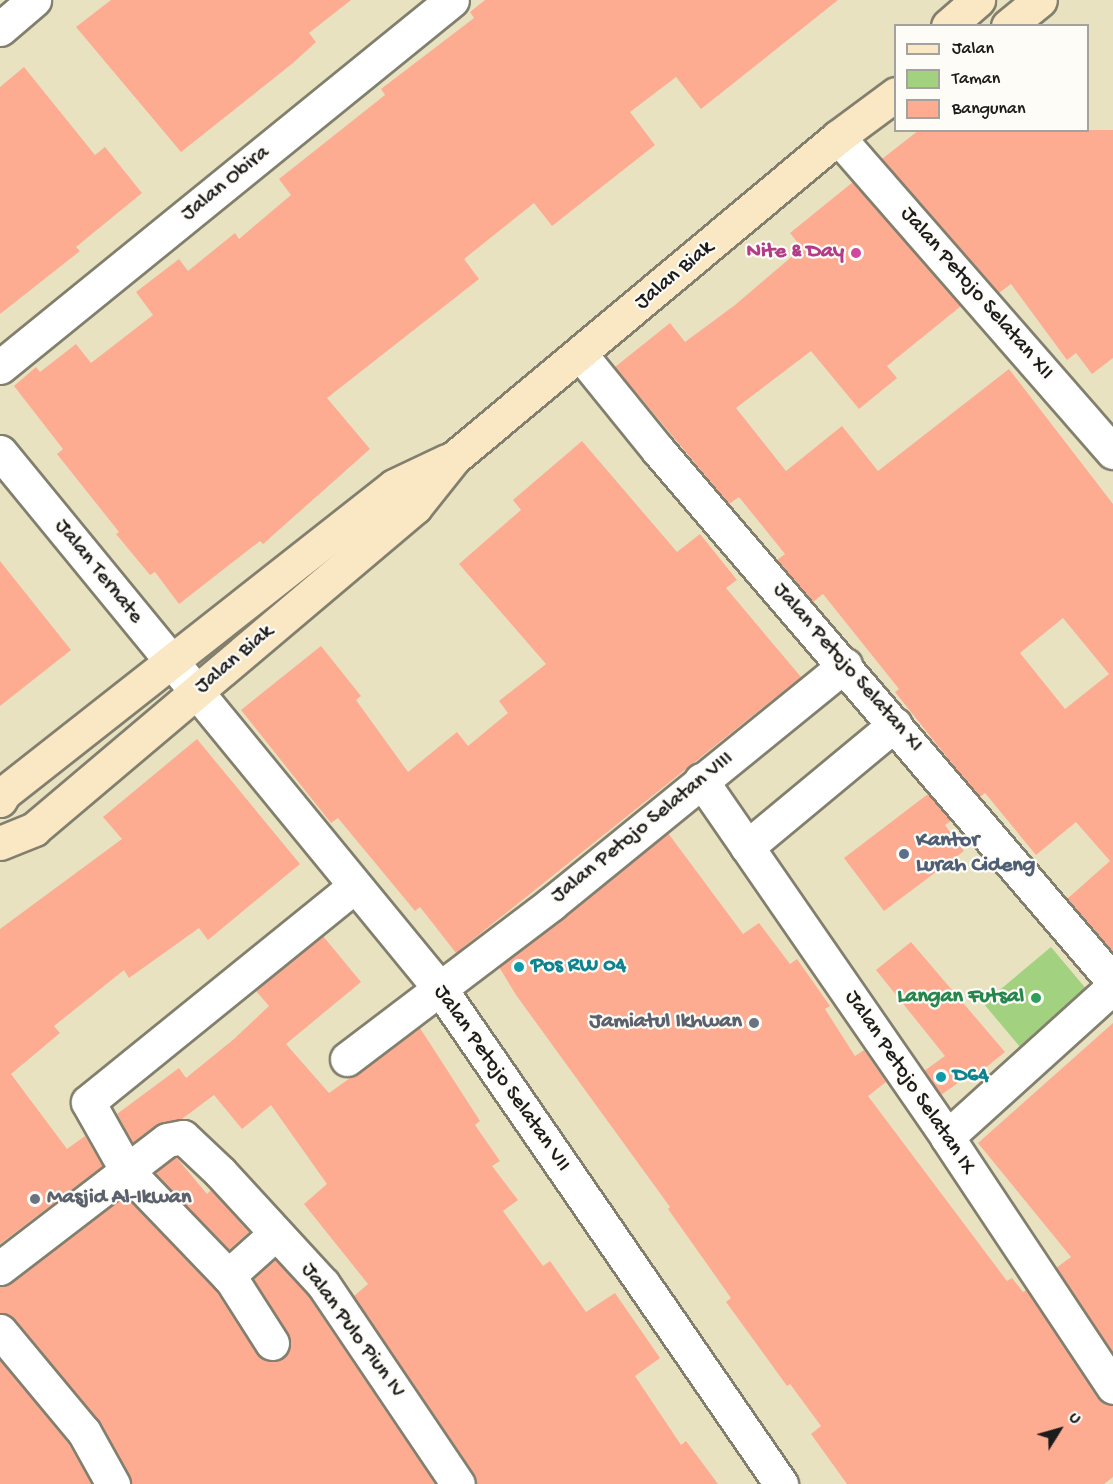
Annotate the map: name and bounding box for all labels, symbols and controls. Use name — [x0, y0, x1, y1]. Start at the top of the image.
legend — [894, 24, 1089, 132]
text: Jalan — [952, 39, 994, 60]
text: Taman — [952, 69, 1000, 90]
text: Bangunan — [952, 99, 1026, 120]
street label: Jalan Obira — [176, 140, 276, 228]
street label: Jalan Petojo Selatan XII — [893, 202, 1059, 386]
street label: Jalan Biak — [630, 235, 720, 317]
place label: Nite & Day — [747, 240, 844, 266]
marker: Nite & Day — [849, 246, 863, 260]
street label: Jalan Ternate — [48, 514, 148, 630]
street label: Jalan Petojo Selatan XI — [766, 578, 928, 758]
street label: Jalan Biak — [190, 619, 280, 701]
street label: Jalan Petojo Selatan VIII — [546, 746, 740, 910]
place label: Kantor Lurah Cideng — [916, 828, 1035, 879]
marker: Kantor Lurah Cideng — [897, 847, 911, 861]
place label: Pos RW 04 — [531, 954, 626, 980]
marker: Pos RW 04 — [512, 960, 526, 974]
street label: Jalan Petojo Selatan VII — [427, 981, 575, 1177]
place label: Langan Futsal — [897, 985, 1024, 1011]
street label: Jalan Petojo Selatan IX — [838, 986, 980, 1180]
marker: Langan Futsal — [1029, 991, 1043, 1005]
place label: Jamiatul Ikhwan — [590, 1010, 742, 1036]
marker: Jamiatul Ikhwan — [747, 1016, 761, 1030]
place label: D64 — [953, 1064, 989, 1090]
marker: D64 — [934, 1070, 948, 1084]
place label: Masjid Al-Ikwan — [47, 1186, 191, 1212]
marker: Masjid Al-Ikwan — [28, 1192, 42, 1206]
street label: Jalan Pulo Piun IV — [294, 1258, 410, 1404]
north arrow — [1029, 1400, 1089, 1460]
text: U — [1063, 1409, 1084, 1428]

